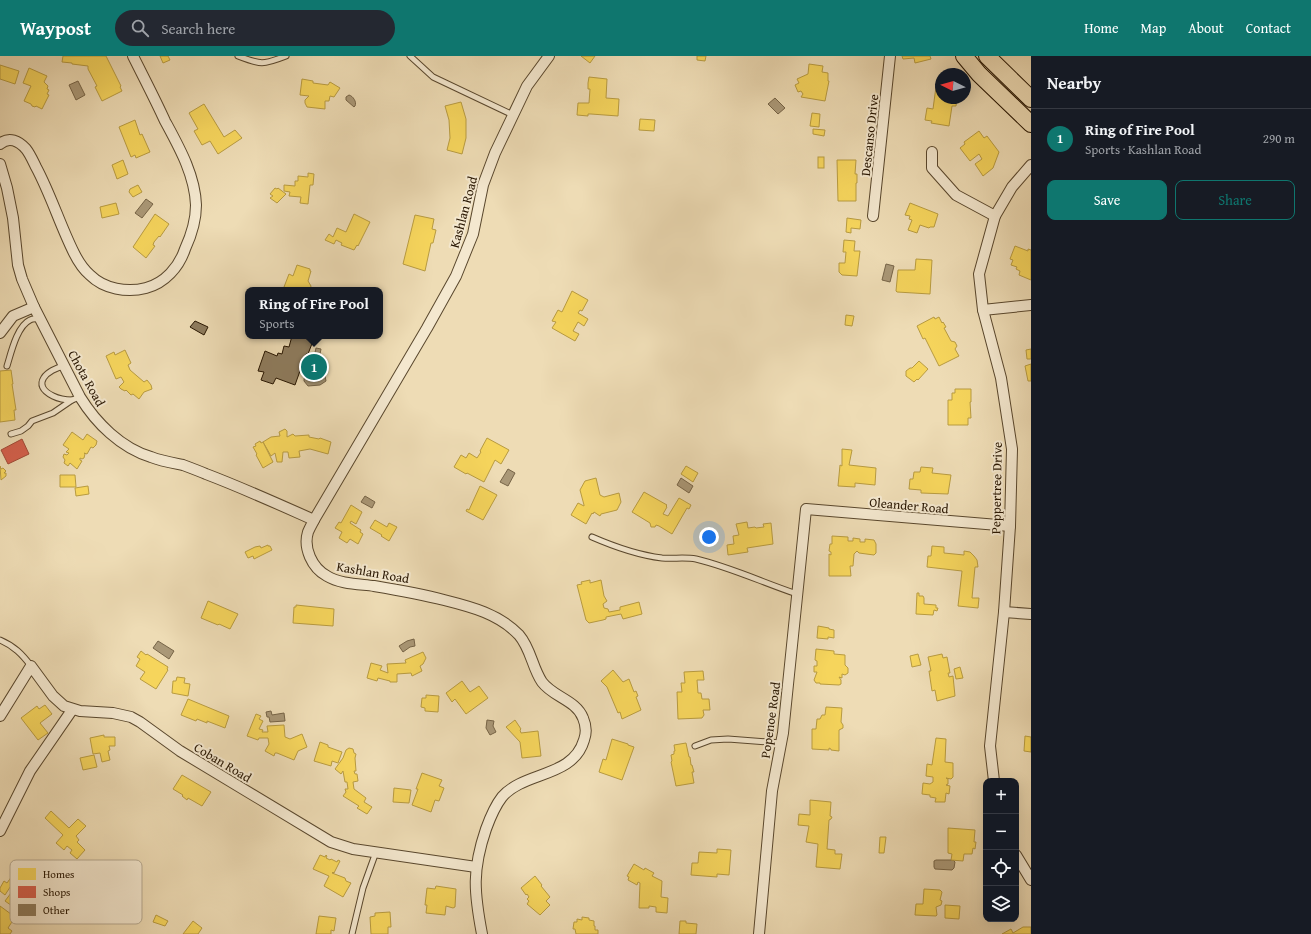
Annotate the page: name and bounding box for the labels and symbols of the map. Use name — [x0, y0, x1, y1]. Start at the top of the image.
north arrow — [935, 68, 971, 104]
street label: Descanso Drive — [856, 93, 883, 177]
street label: Kashlan Road — [445, 174, 482, 250]
street label: Chota Road — [63, 347, 110, 410]
pin: 1 — [301, 352, 327, 382]
street label: Peppertree Drive — [986, 442, 1007, 534]
street label: Oleander Road — [868, 493, 949, 518]
your location — [699, 527, 719, 547]
street label: Kashlan Road — [335, 557, 411, 588]
street label: Popenoe Road — [756, 681, 785, 759]
street label: Coban Road — [190, 738, 255, 787]
legend — [10, 860, 142, 924]
text: Homes — [43, 866, 74, 882]
text: Shops — [43, 884, 70, 900]
text: Other — [43, 902, 70, 918]

